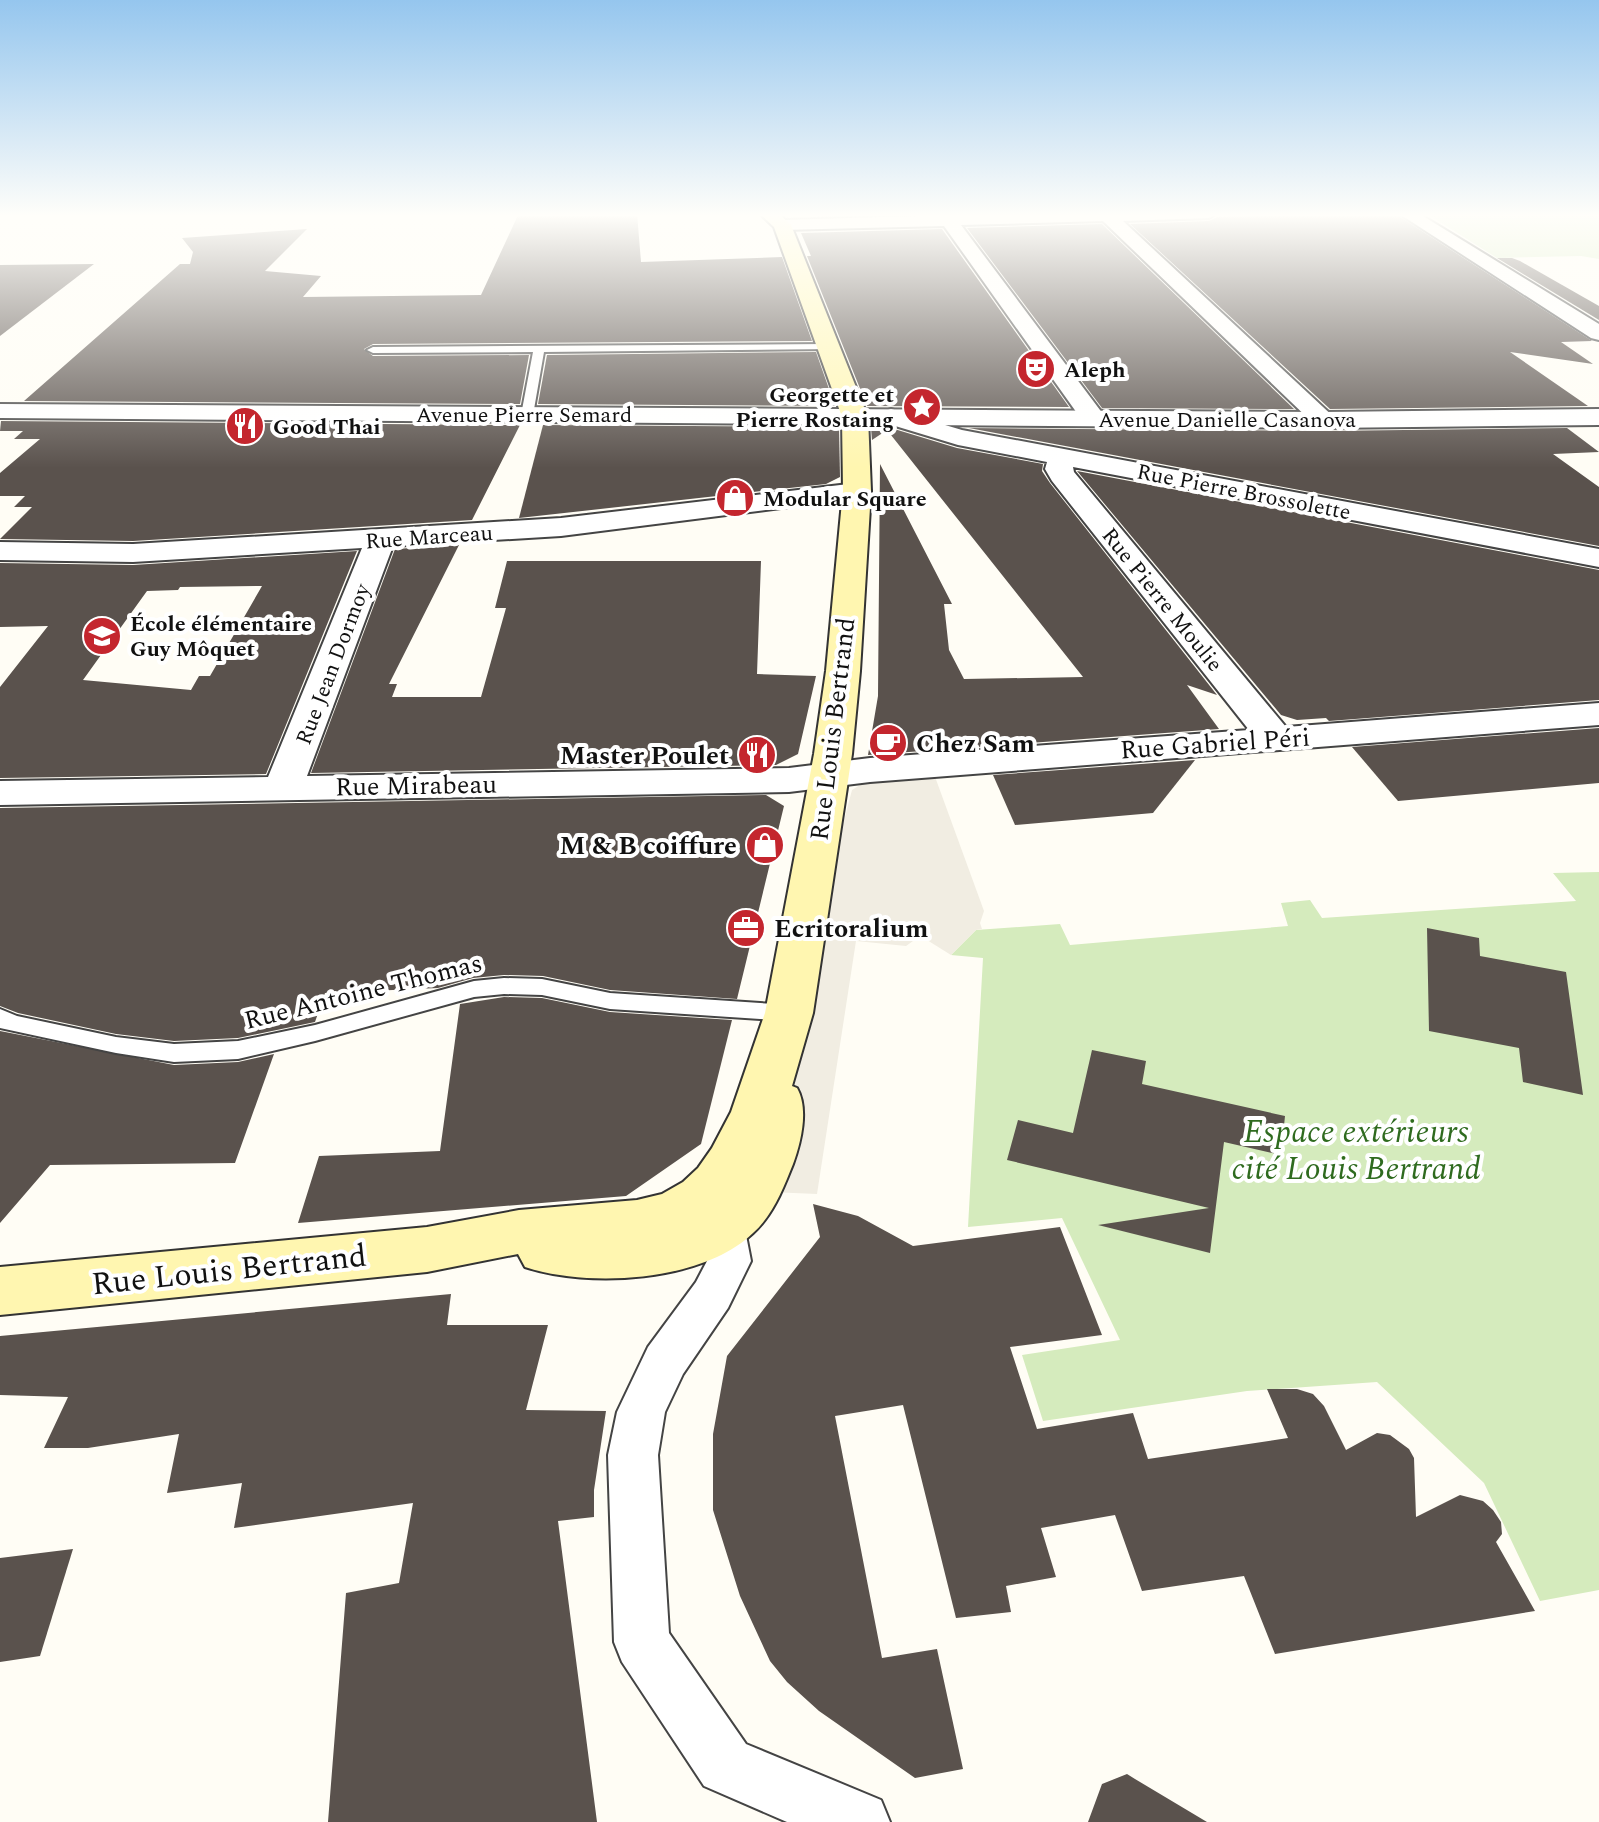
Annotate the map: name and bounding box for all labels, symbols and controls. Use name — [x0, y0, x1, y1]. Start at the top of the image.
theatre icon: Aleph — [1015, 348, 1057, 390]
place label: Aleph — [1064, 354, 1126, 387]
place label: Georgette et Pierre Rostaing — [736, 379, 894, 437]
place icon: Georgette et Pierre Rostaing — [901, 386, 943, 428]
street label: Avenue Pierre Semard — [416, 399, 632, 432]
street label: Avenue Danielle Casanova — [1098, 404, 1356, 437]
restaurant icon: Good Thai — [224, 405, 266, 447]
place label: Good Thai — [273, 411, 381, 444]
street label: Rue Pierre Brossolette — [1134, 456, 1354, 529]
shop icon: Modular Square — [714, 477, 756, 519]
place label: Modular Square — [763, 483, 927, 516]
street label: Rue Marceau — [364, 517, 494, 558]
street label: Rue Pierre Moulie — [1093, 521, 1231, 679]
street label: Rue Jean Dormoy — [288, 578, 380, 750]
place label: École élémentaire Guy Môquet — [130, 608, 312, 666]
school or university icon: École élémentaire Guy Môquet — [81, 615, 123, 657]
street label: Rue Louis Bertrand — [799, 615, 867, 843]
street label: Rue Gabriel Péri — [1119, 717, 1311, 771]
cafe icon: Chez Sam — [867, 722, 909, 764]
place label: Chez Sam — [916, 724, 1035, 764]
restaurant icon: Master Poulet — [736, 734, 778, 776]
place label: Master Poulet — [560, 736, 729, 776]
street label: Rue Mirabeau — [335, 765, 497, 807]
shop icon: M & B coiffure — [744, 824, 786, 866]
place label: M & B coiffure — [560, 826, 737, 866]
office icon: Ecritoralium — [725, 907, 767, 949]
place label: Ecritoralium — [774, 909, 929, 949]
street label: Rue Antoine Thomas — [240, 943, 486, 1041]
park label: Espace extérieurs cité Louis Bertrand — [1231, 1108, 1481, 1194]
street label: Rue Louis Bertrand — [89, 1232, 369, 1309]

